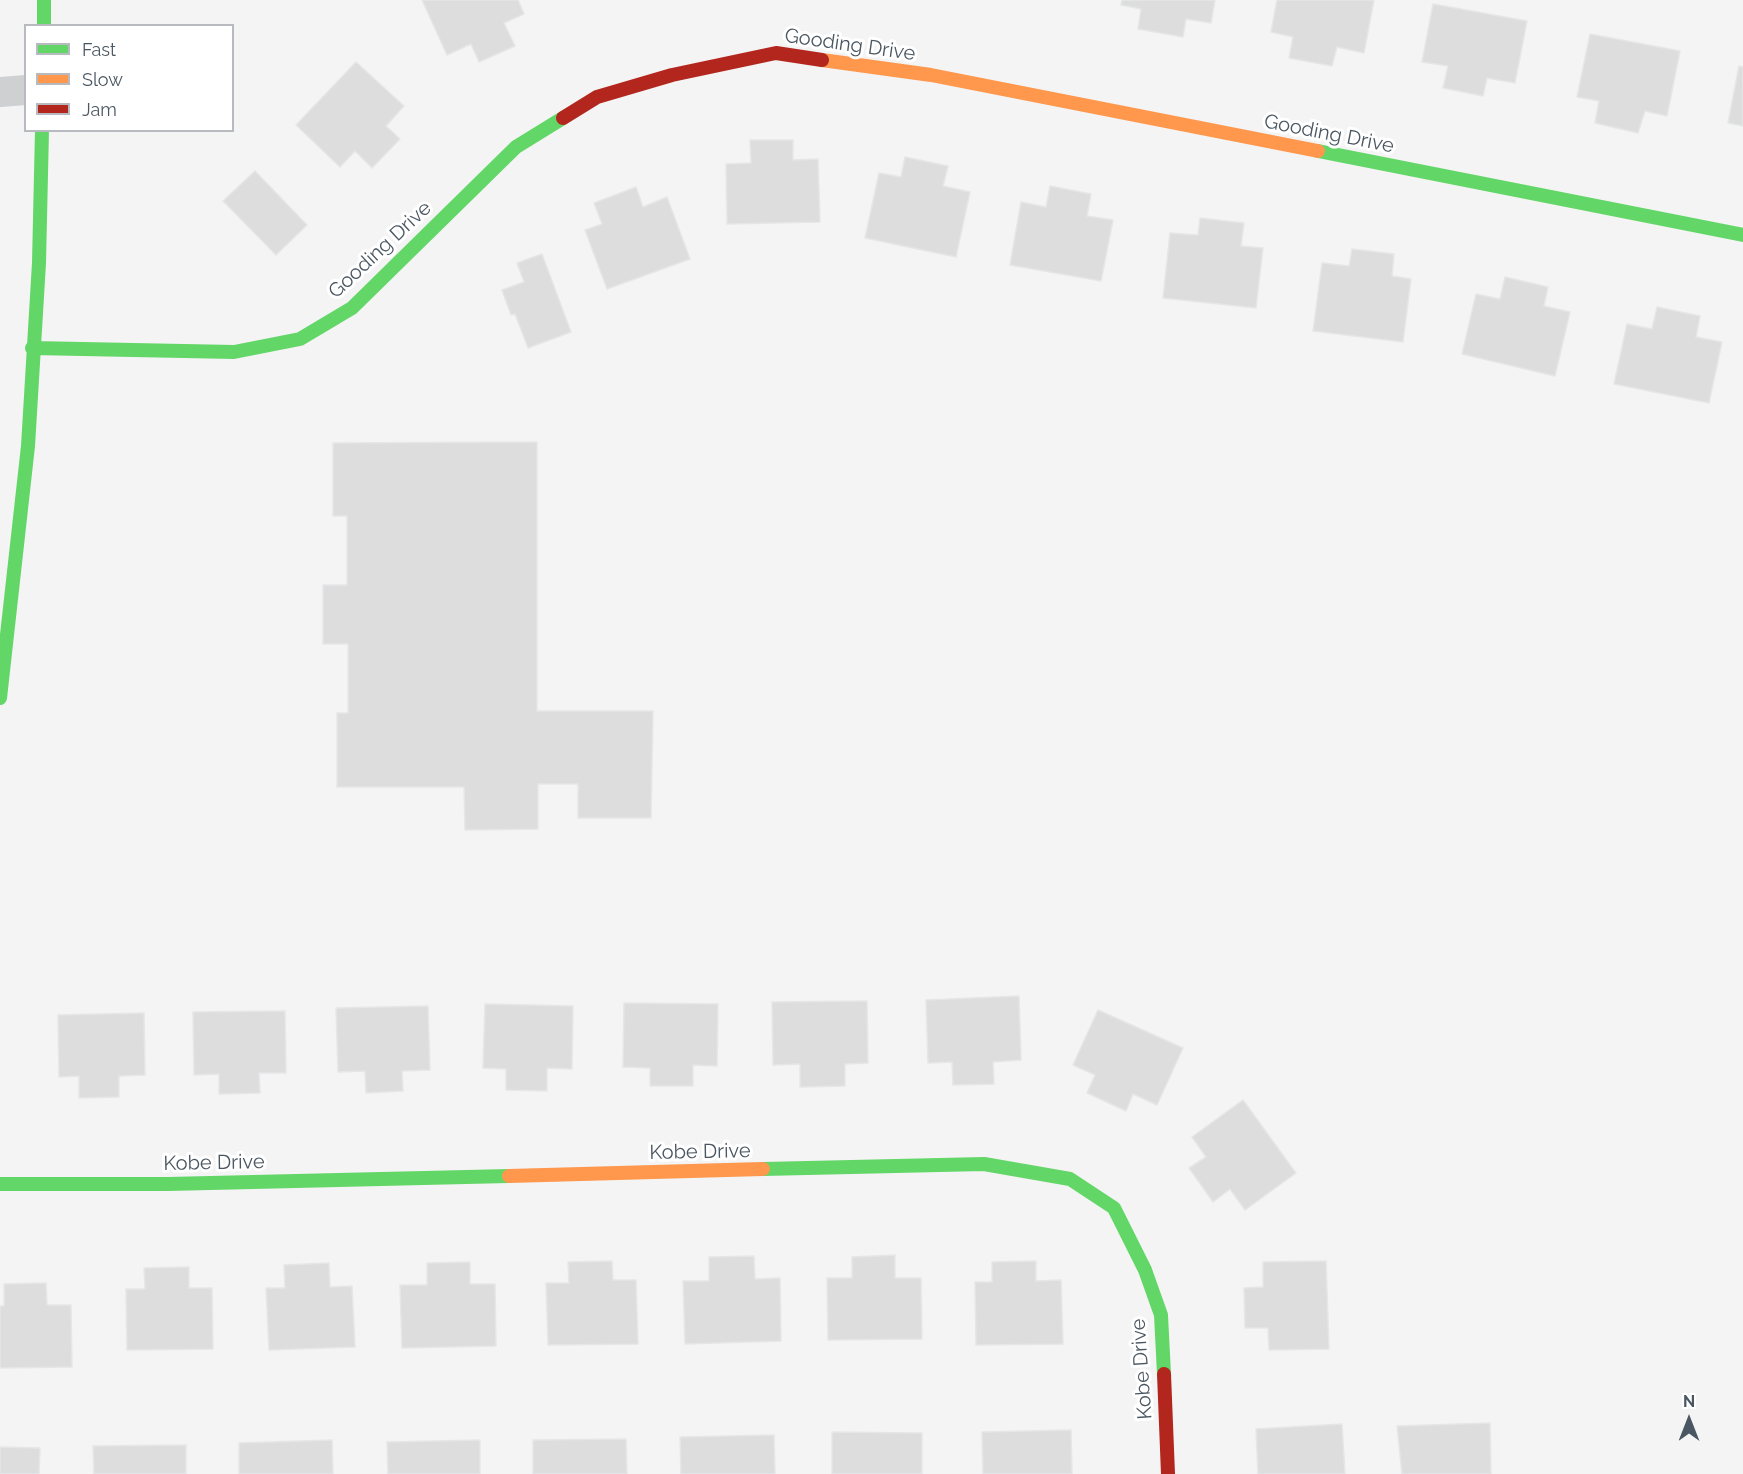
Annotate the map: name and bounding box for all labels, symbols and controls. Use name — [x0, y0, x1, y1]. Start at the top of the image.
legend — [24, 24, 234, 132]
street label: Gooding Drive — [783, 24, 917, 66]
text: Fast — [82, 39, 116, 60]
text: Slow — [82, 69, 123, 90]
text: Jam — [82, 99, 117, 120]
street label: Gooding Drive — [1262, 110, 1396, 158]
street label: Gooding Drive — [324, 196, 436, 304]
street label: Kobe Drive — [649, 1139, 751, 1165]
street label: Kobe Drive — [163, 1150, 265, 1176]
street label: Kobe Drive — [1127, 1318, 1157, 1420]
north arrow — [1659, 1390, 1719, 1450]
text: N — [1683, 1392, 1695, 1411]

